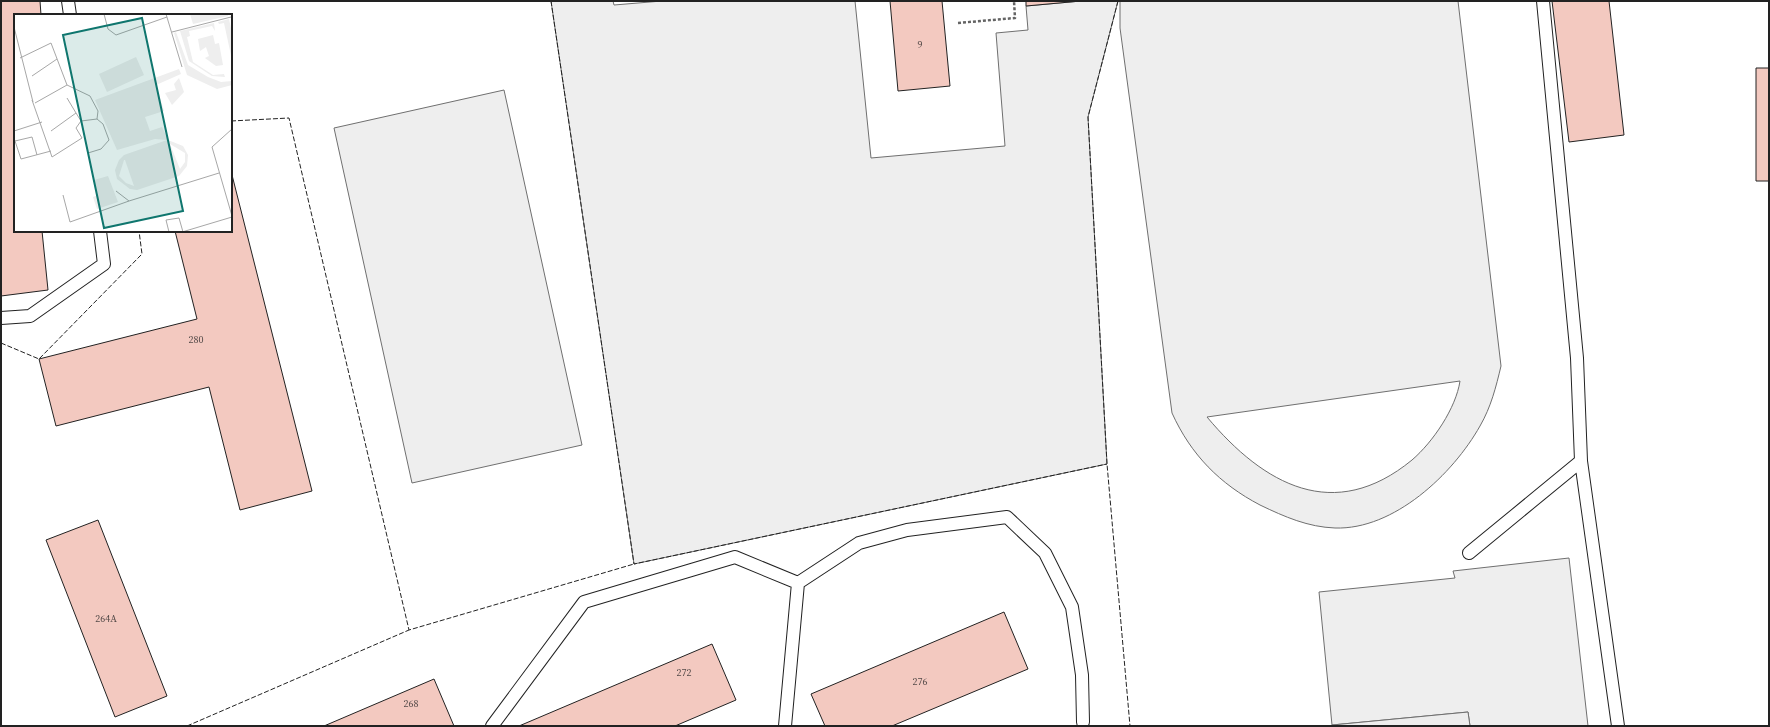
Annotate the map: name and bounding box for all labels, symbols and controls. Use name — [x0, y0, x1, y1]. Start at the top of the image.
inset map — [14, 14, 232, 232]
house number: 9 — [918, 38, 923, 51]
house number: 280 — [189, 333, 204, 346]
house number: 264А — [95, 612, 117, 625]
house number: 272 — [677, 666, 692, 679]
house number: 276 — [913, 675, 928, 688]
house number: 268 — [404, 697, 419, 710]

